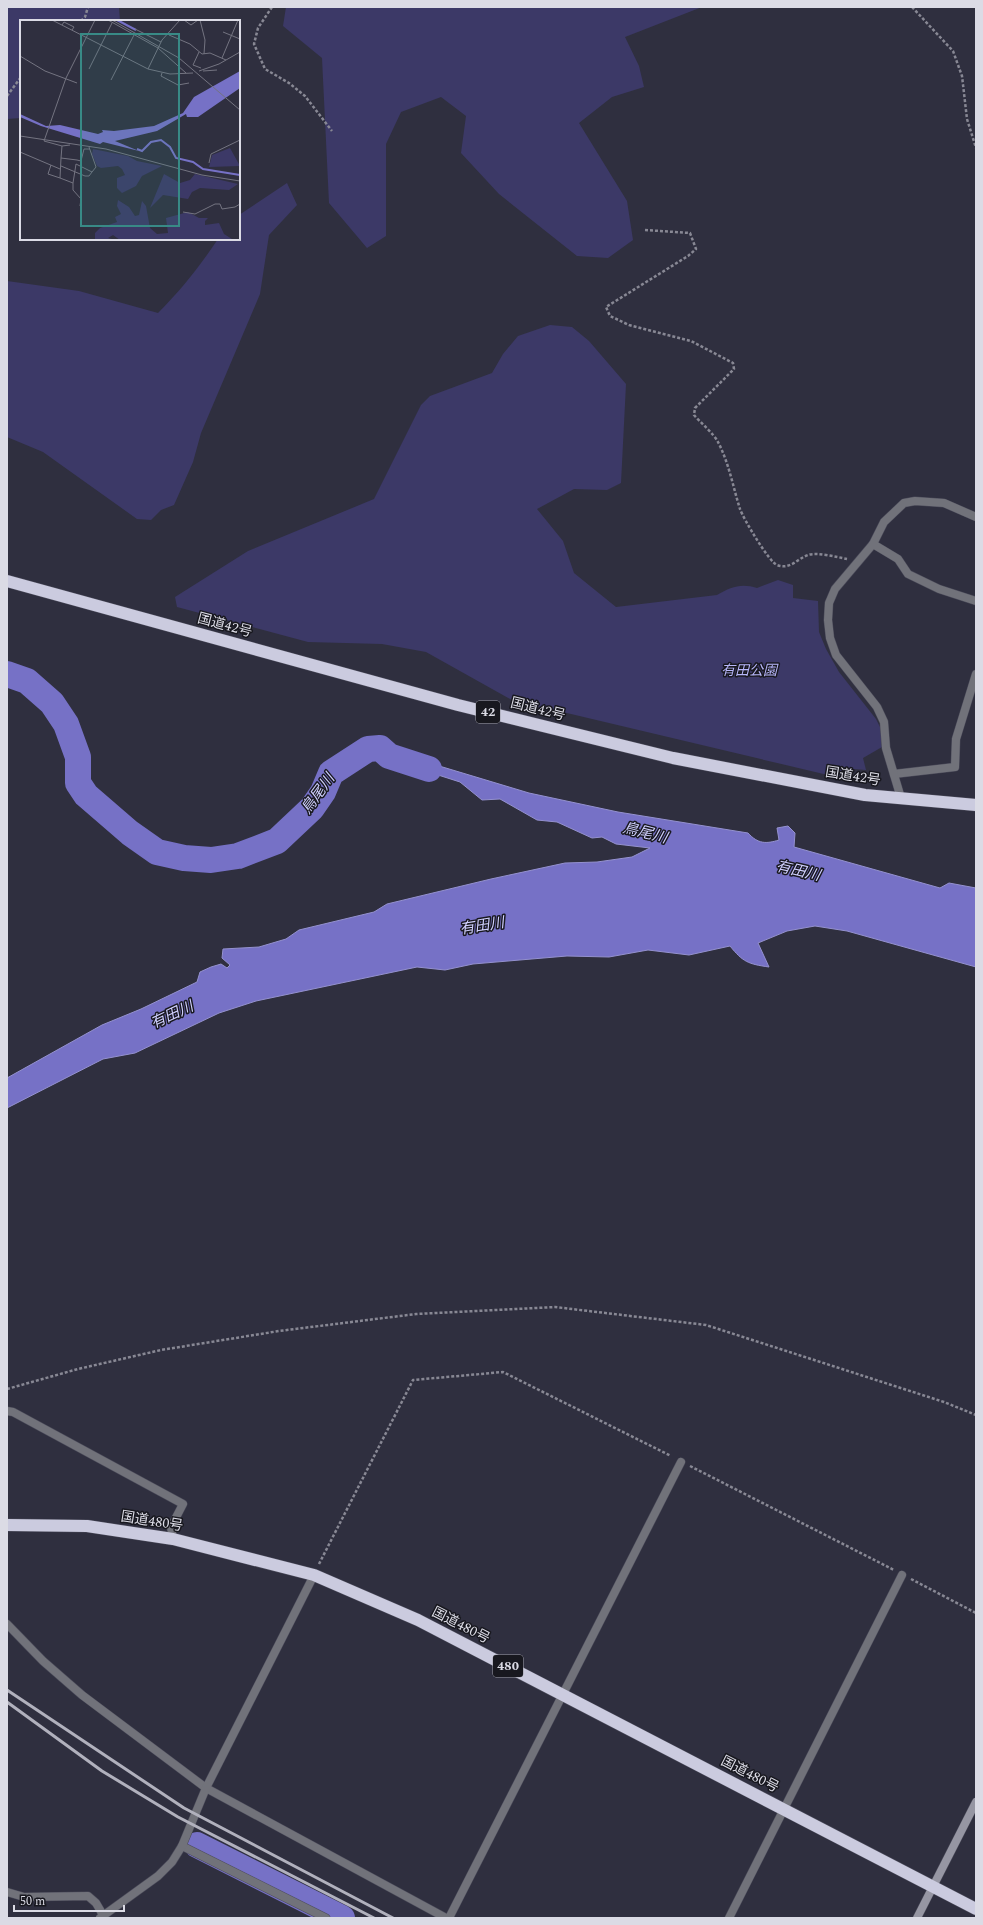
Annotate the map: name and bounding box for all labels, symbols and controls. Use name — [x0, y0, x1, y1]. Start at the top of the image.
inset map — [20, 20, 240, 240]
street label: 国道42号 — [195, 608, 255, 642]
park label: 有田公園 — [721, 660, 779, 681]
street label: 国道42号 — [508, 692, 568, 726]
road number: 42 — [476, 701, 500, 723]
street label: 国道42号 — [824, 761, 882, 791]
water label: 鳥尾川 — [295, 767, 342, 819]
water label: 鳥尾川 — [620, 816, 672, 850]
water label: 有田川 — [773, 855, 824, 888]
water label: 有田川 — [458, 911, 508, 941]
water label: 有田川 — [147, 994, 199, 1035]
street label: 国道480号 — [119, 1506, 185, 1536]
street label: 国道480号 — [428, 1601, 494, 1649]
road number: 480 — [493, 1655, 523, 1677]
street label: 国道480号 — [717, 1750, 783, 1798]
scale bar — [14, 1887, 124, 1913]
text: 50 m — [20, 1892, 45, 1911]

